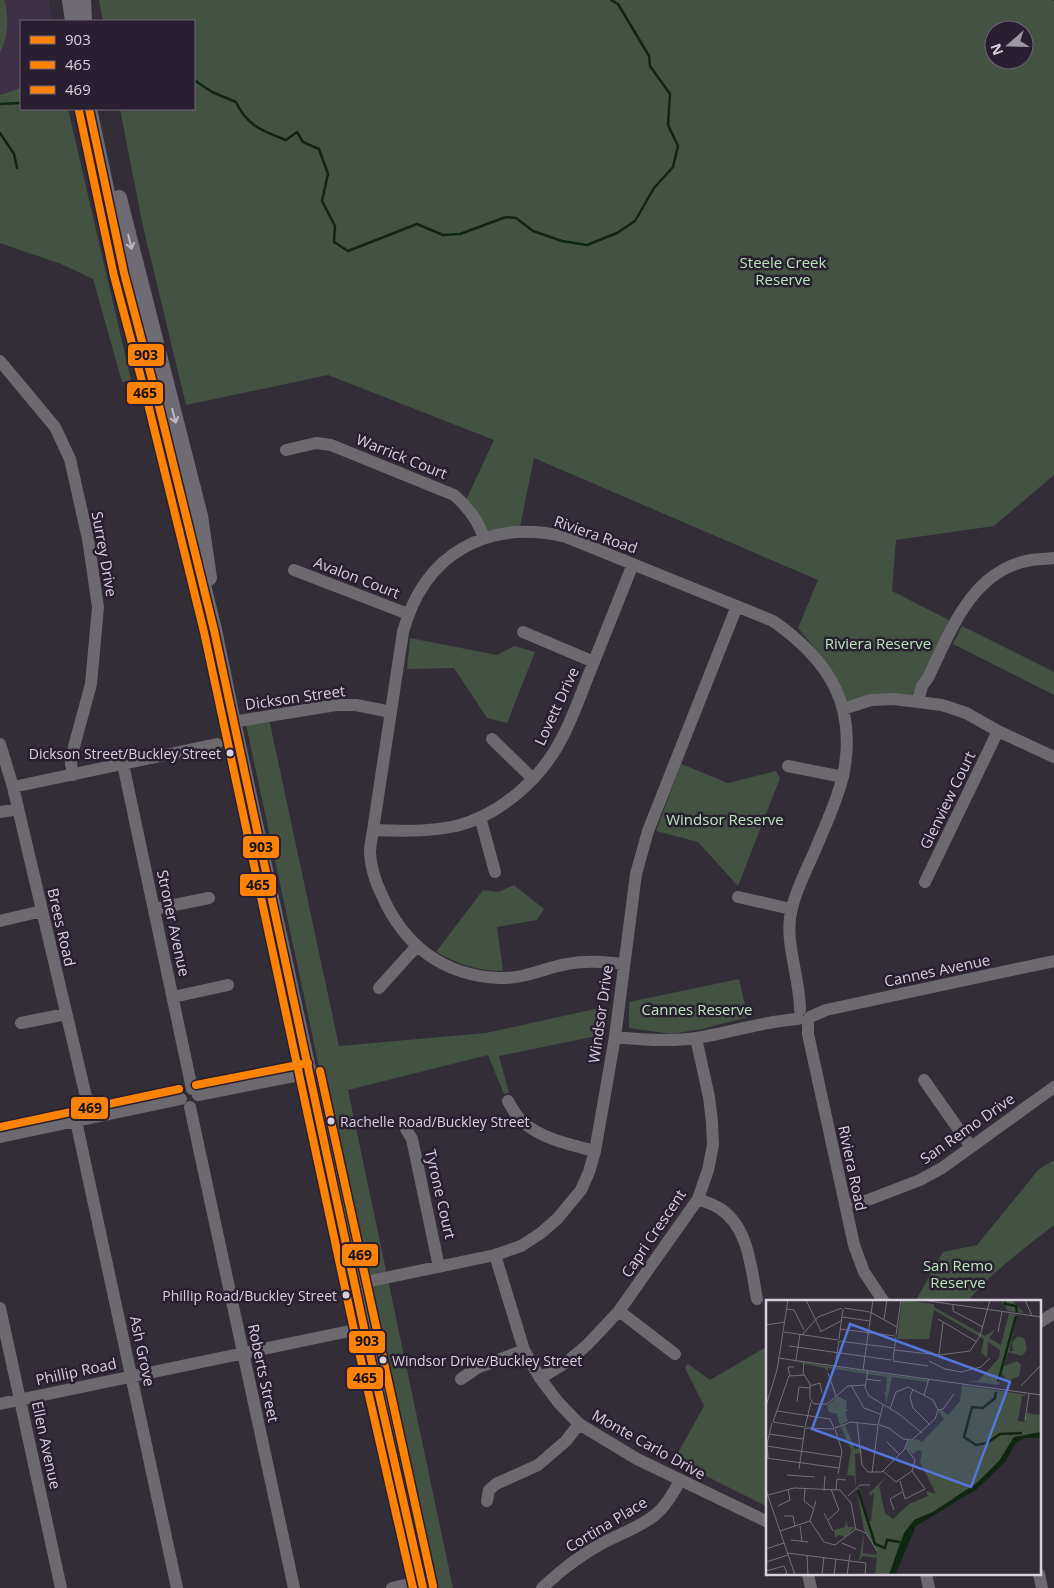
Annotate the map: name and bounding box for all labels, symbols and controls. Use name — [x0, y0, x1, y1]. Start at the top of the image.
legend — [20, 20, 195, 110]
north arrow — [984, 20, 1034, 70]
text: 903 — [65, 29, 91, 49]
text: N — [985, 41, 1007, 58]
text: 465 — [65, 54, 91, 74]
text: 469 — [65, 79, 91, 99]
one-way arrow — [126, 233, 135, 249]
park label: Steele Creek Reserve — [740, 252, 827, 289]
line badge: 903 — [127, 343, 165, 367]
text: 903 — [134, 345, 158, 364]
line badge: 465 — [126, 381, 164, 405]
text: 465 — [133, 383, 157, 402]
one-way arrow — [170, 408, 180, 424]
street label: Warrick Court — [354, 429, 450, 483]
street label: Surrey Drive — [88, 510, 122, 598]
street label: Riviera Road — [552, 510, 640, 558]
street label: Avalon Court — [311, 551, 403, 603]
park label: Riviera Reserve — [825, 633, 931, 653]
street label: Lovett Drive — [529, 664, 583, 748]
street label: Dickson Street — [244, 680, 346, 714]
place label: Dickson Street/Buckley Street — [29, 744, 221, 763]
marker: Dickson Street/Buckley Street — [225, 748, 235, 758]
street label: Glenview Court — [915, 748, 979, 852]
park label: Windsor Reserve — [666, 809, 784, 829]
line badge: 903 — [242, 835, 280, 859]
text: 903 — [249, 837, 273, 856]
street label: Stroner Avenue — [153, 868, 195, 978]
line badge: 465 — [239, 873, 277, 897]
text: 465 — [246, 875, 270, 894]
street label: Brees Road — [43, 886, 81, 968]
street label: Cannes Avenue — [882, 949, 992, 991]
street label: Windsor Drive — [583, 964, 617, 1064]
park label: Cannes Reserve — [642, 999, 752, 1019]
street label: San Remo Drive — [916, 1088, 1018, 1168]
line badge: 469 — [70, 1096, 109, 1120]
text: 469 — [78, 1098, 102, 1117]
place label: Rachelle Road/Buckley Street — [340, 1112, 530, 1131]
marker: Rachelle Road/Buckley Street — [326, 1116, 336, 1126]
street label: Riviera Road — [834, 1123, 872, 1213]
street label: Tyrone Court — [421, 1147, 461, 1241]
street label: Capri Crescent — [616, 1185, 690, 1281]
line badge: 469 — [341, 1243, 379, 1267]
text: 469 — [348, 1245, 372, 1264]
park label: San Remo Reserve — [923, 1255, 993, 1292]
place label: Phillip Road/Buckley Street — [162, 1286, 337, 1305]
marker: Phillip Road/Buckley Street — [341, 1290, 351, 1300]
inset map — [766, 1300, 1042, 1576]
street label: Ash Grove — [126, 1314, 160, 1388]
street label: Roberts Street — [244, 1322, 284, 1424]
line badge: 903 — [348, 1330, 386, 1354]
text: 903 — [355, 1331, 379, 1350]
place label: Windsor Drive/Buckley Street — [392, 1351, 582, 1370]
street label: Phillip Road — [34, 1353, 118, 1389]
marker: Windsor Drive/Buckley Street — [378, 1355, 388, 1365]
line badge: 465 — [346, 1366, 384, 1390]
text: 465 — [353, 1368, 377, 1387]
street label: Ellen Avenue — [28, 1399, 66, 1491]
street label: Monte Carlo Drive — [589, 1405, 709, 1483]
street label: Cortina Place — [561, 1492, 651, 1556]

